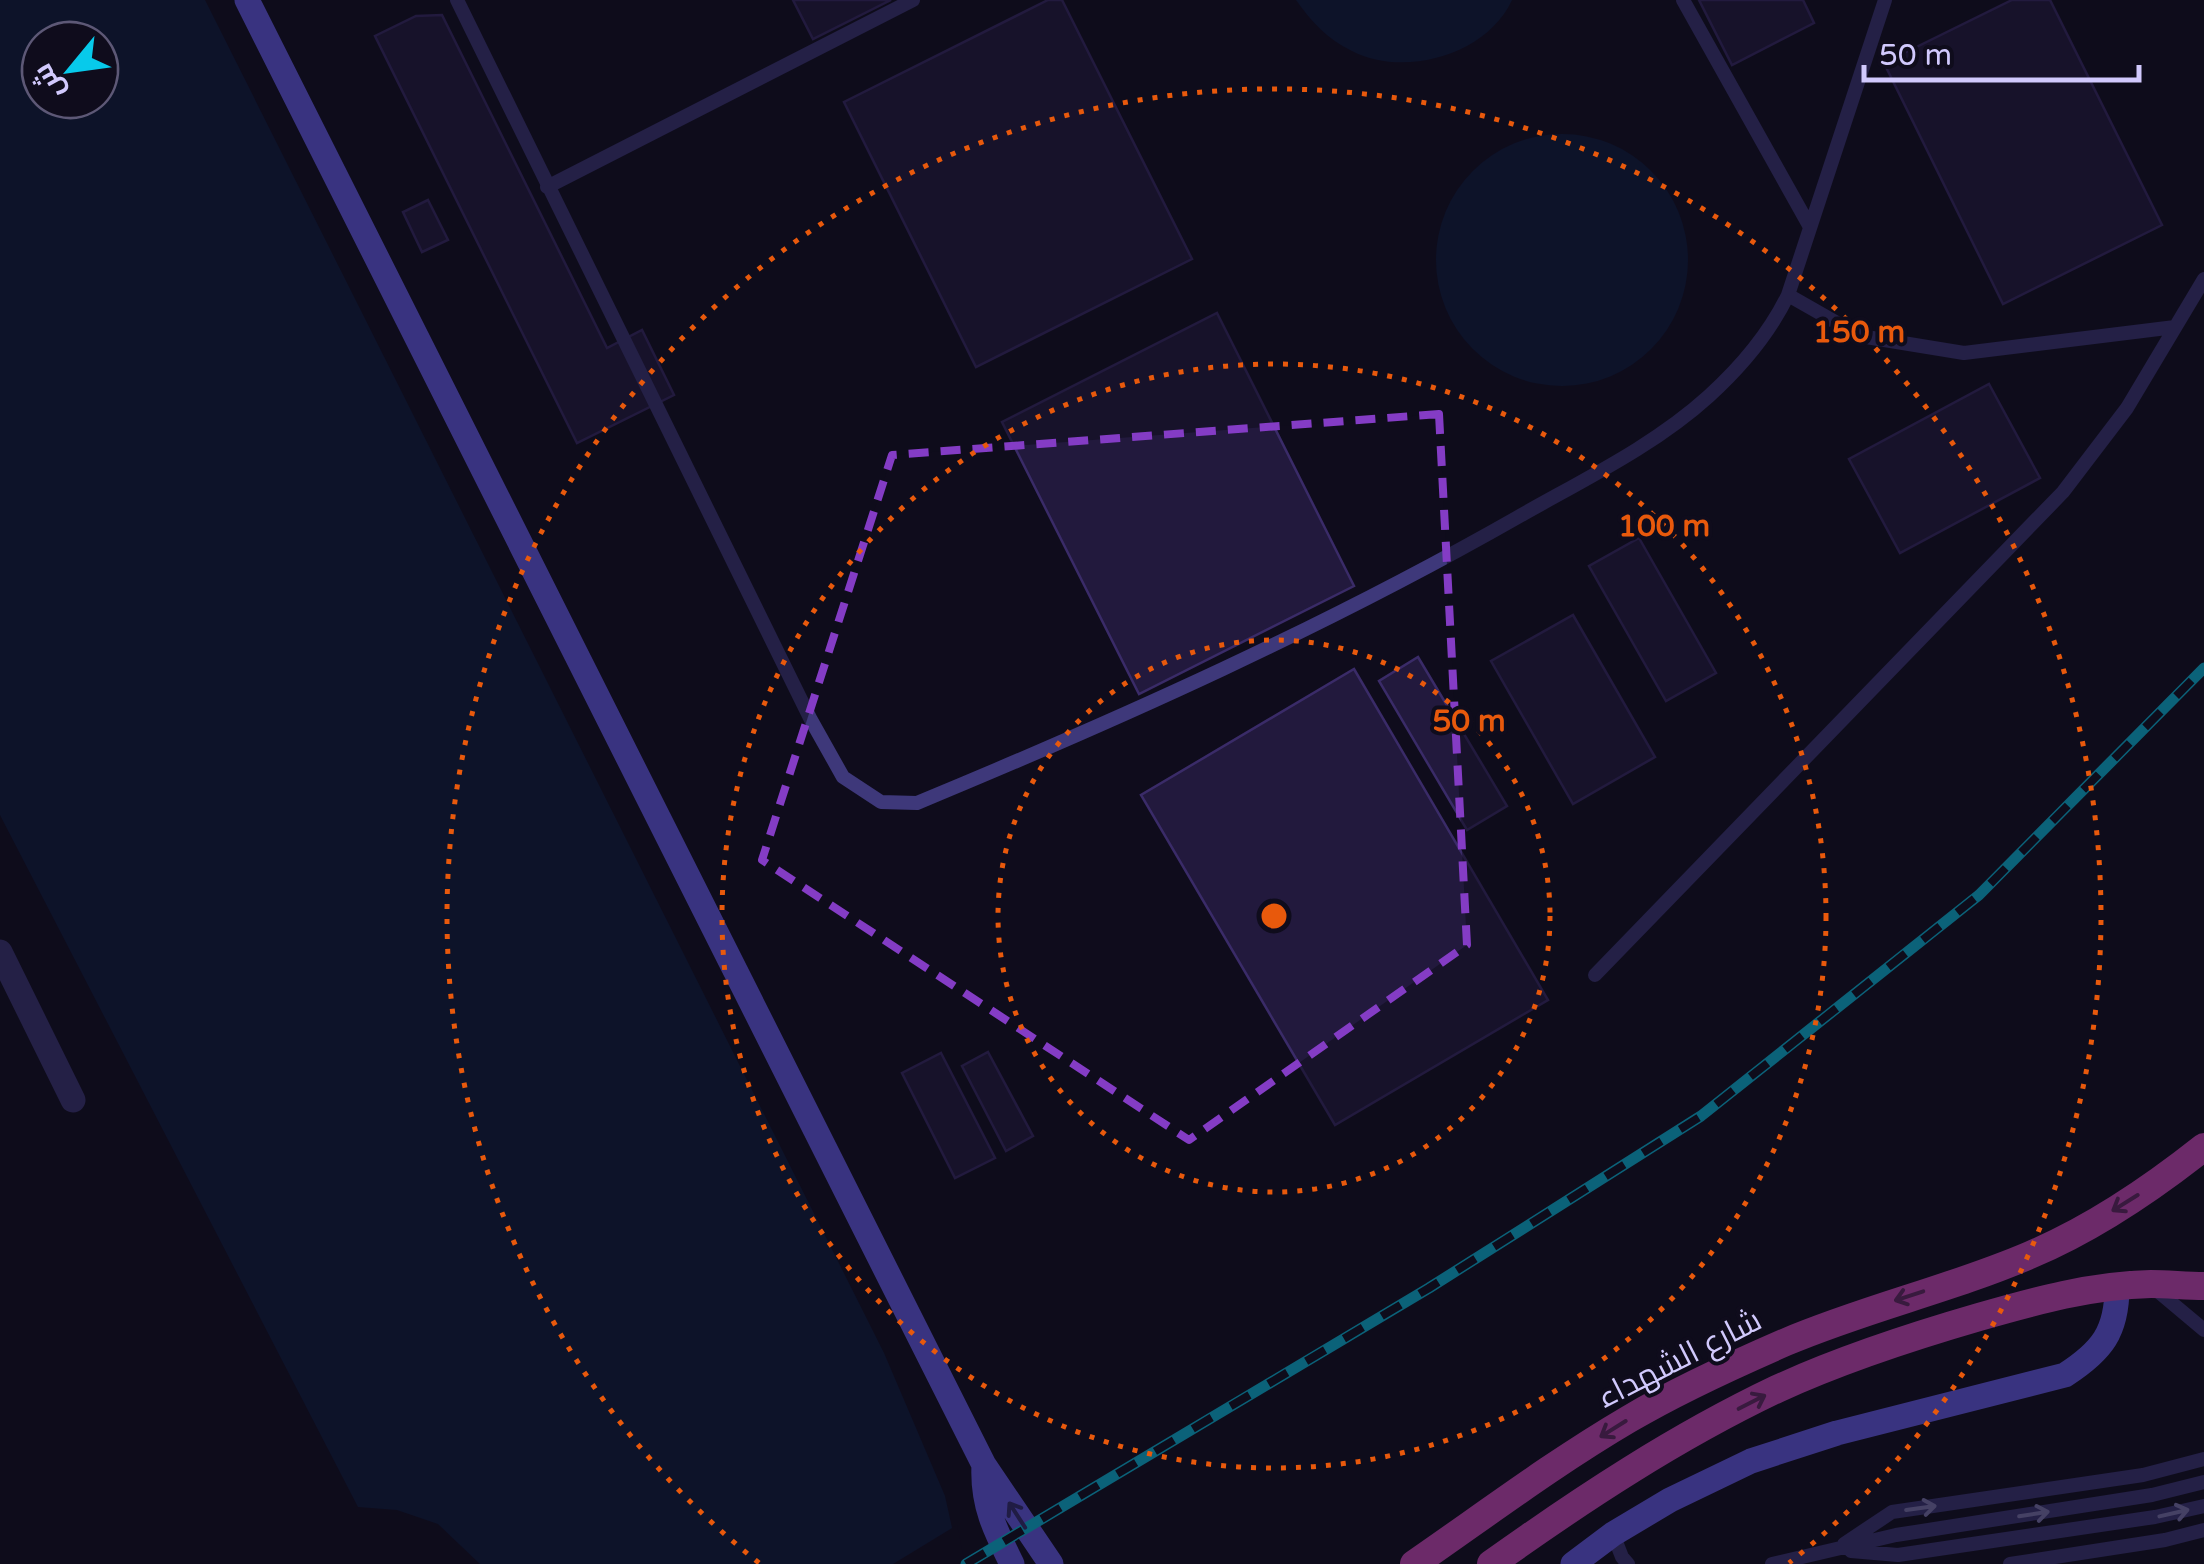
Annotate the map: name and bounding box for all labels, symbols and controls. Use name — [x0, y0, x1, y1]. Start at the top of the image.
north arrow — [20, 20, 120, 120]
scale bar — [1864, 20, 2139, 82]
text: 50 m — [1879, 37, 1952, 74]
text: ش — [25, 58, 73, 106]
text: 150 m — [1813, 314, 1905, 351]
text: 100 m — [1618, 508, 1710, 545]
text: 50 m — [1432, 703, 1506, 740]
centre of rings — [1256, 898, 1292, 934]
one-way arrow — [2111, 1193, 2139, 1214]
one-way arrow — [1893, 1288, 1925, 1306]
street label: شارع الشهداء — [1591, 1301, 1769, 1418]
one-way arrow — [1736, 1392, 1766, 1411]
one-way arrow — [1599, 1419, 1628, 1439]
one-way arrow — [1904, 1498, 1937, 1516]
one-way arrow — [1007, 1502, 1027, 1529]
one-way arrow — [2157, 1503, 2189, 1521]
one-way arrow — [2017, 1504, 2050, 1522]

